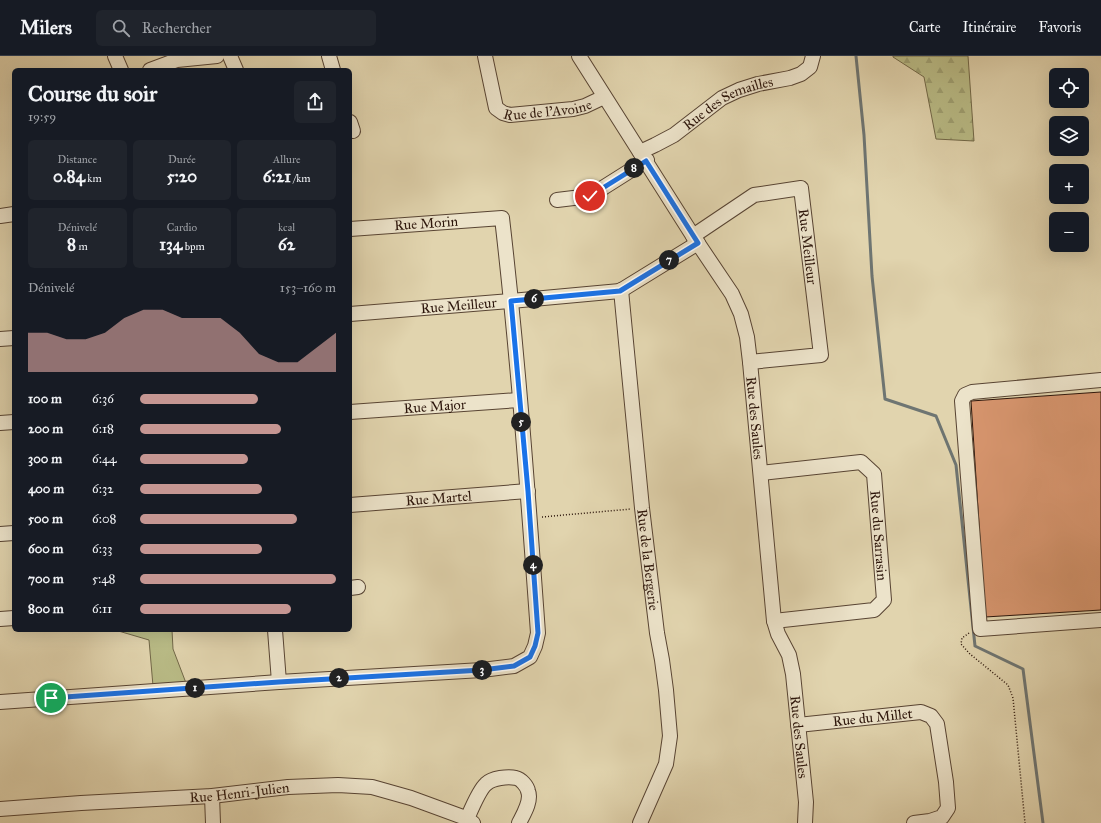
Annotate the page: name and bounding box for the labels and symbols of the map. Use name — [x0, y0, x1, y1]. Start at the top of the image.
street label: Rue des Semailles — [680, 73, 775, 134]
street label: Rue de l'Avoine — [501, 96, 595, 125]
pin: 8 — [624, 158, 644, 178]
pin — [573, 179, 607, 213]
street label: Rue Meilleur — [795, 208, 821, 286]
street label: Rue Morin — [393, 213, 459, 234]
pin: 7 — [659, 250, 679, 270]
pin: 6 — [524, 289, 544, 309]
street label: Rue Meilleur — [420, 294, 498, 317]
street label: Rue des Saules — [742, 376, 767, 460]
street label: Rue Major — [403, 396, 467, 417]
pin: 5 — [511, 412, 531, 432]
street label: Rue Martel — [405, 487, 473, 510]
street label: Rue du Sarrasin — [866, 490, 890, 582]
street label: Rue de la Bergerie — [633, 508, 662, 612]
pin: 4 — [523, 555, 543, 575]
pin: 3 — [472, 660, 492, 680]
pin: 2 — [329, 668, 349, 688]
pin: 1 — [185, 678, 205, 698]
pin — [34, 681, 68, 715]
street label: Rue des Saules — [786, 695, 812, 779]
street label: Rue du Millet — [832, 705, 913, 730]
street label: Rue Henri-Julien — [189, 779, 291, 806]

